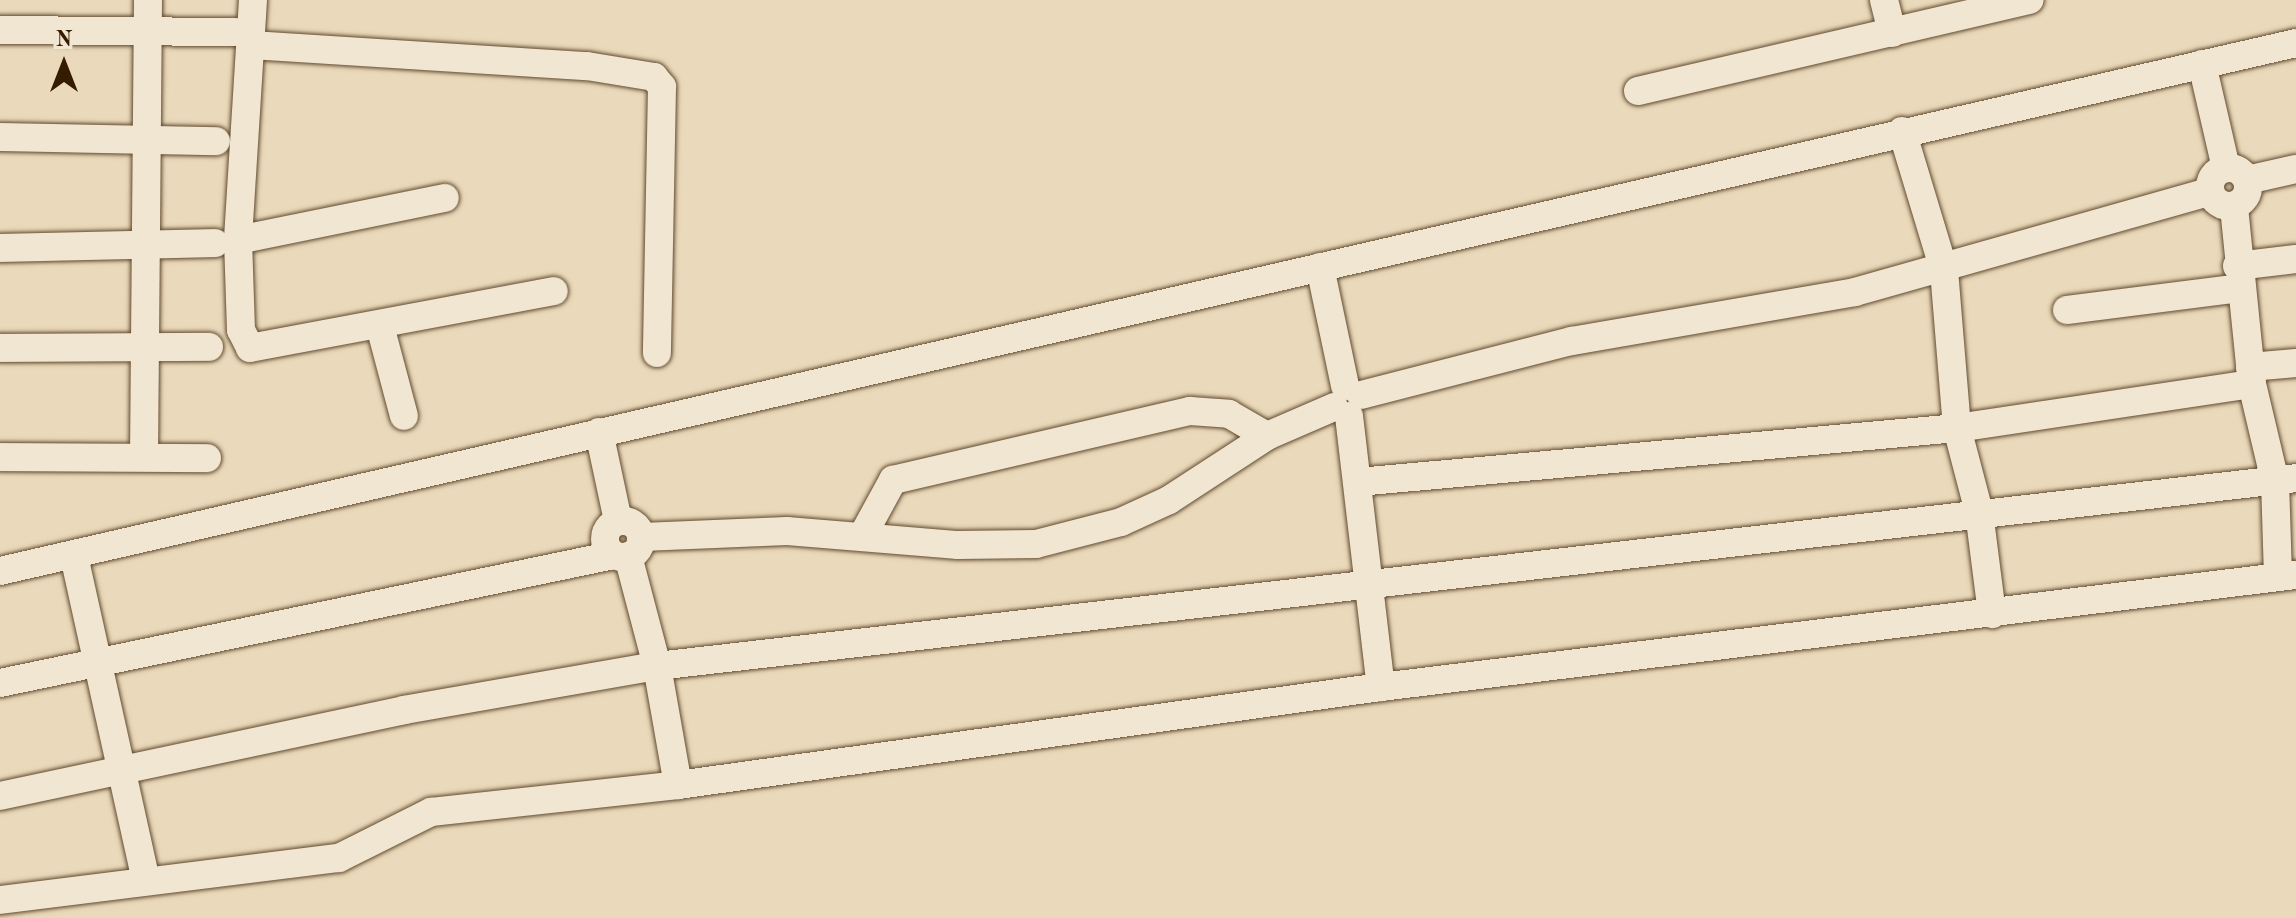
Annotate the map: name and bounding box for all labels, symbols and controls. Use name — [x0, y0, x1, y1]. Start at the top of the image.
north arrow — [24, 24, 104, 104]
text: N — [56, 29, 72, 51]

